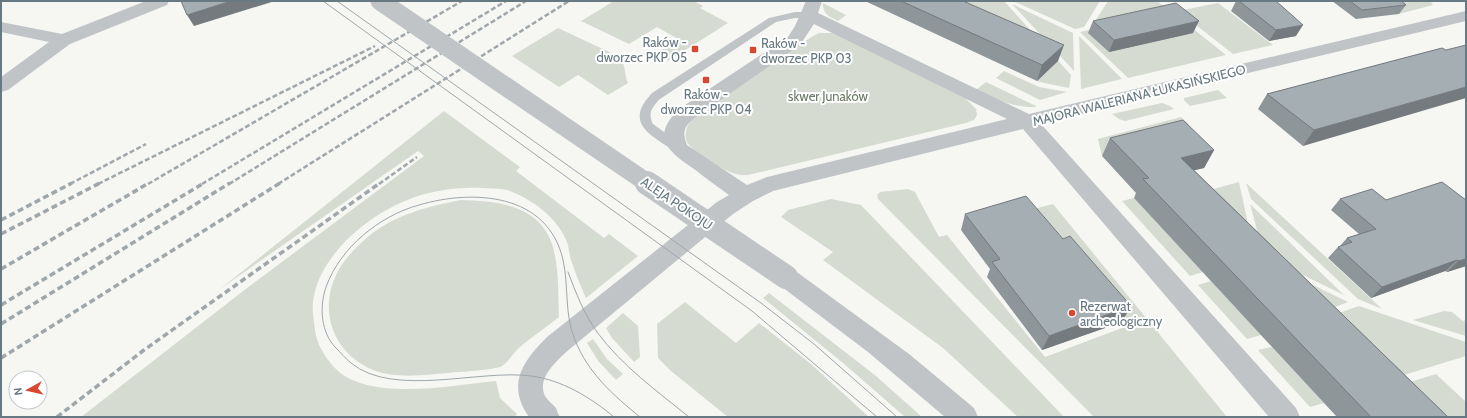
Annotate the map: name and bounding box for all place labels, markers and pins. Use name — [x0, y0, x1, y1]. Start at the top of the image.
place label: Raków - dworzec PKP 05 — [596, 34, 687, 65]
place label: Raków - dworzec PKP 03 — [761, 35, 852, 66]
marker: Raków - dworzec PKP 05 — [690, 44, 700, 54]
marker: Raków - dworzec PKP 03 — [748, 45, 758, 55]
marker: Raków - dworzec PKP 04 — [701, 75, 711, 85]
place label: Raków - dworzec PKP 04 — [660, 86, 752, 117]
place label: Rezerwat archeologiczny — [1080, 298, 1163, 329]
marker: Rezerwat archeologiczny — [1067, 308, 1077, 318]

